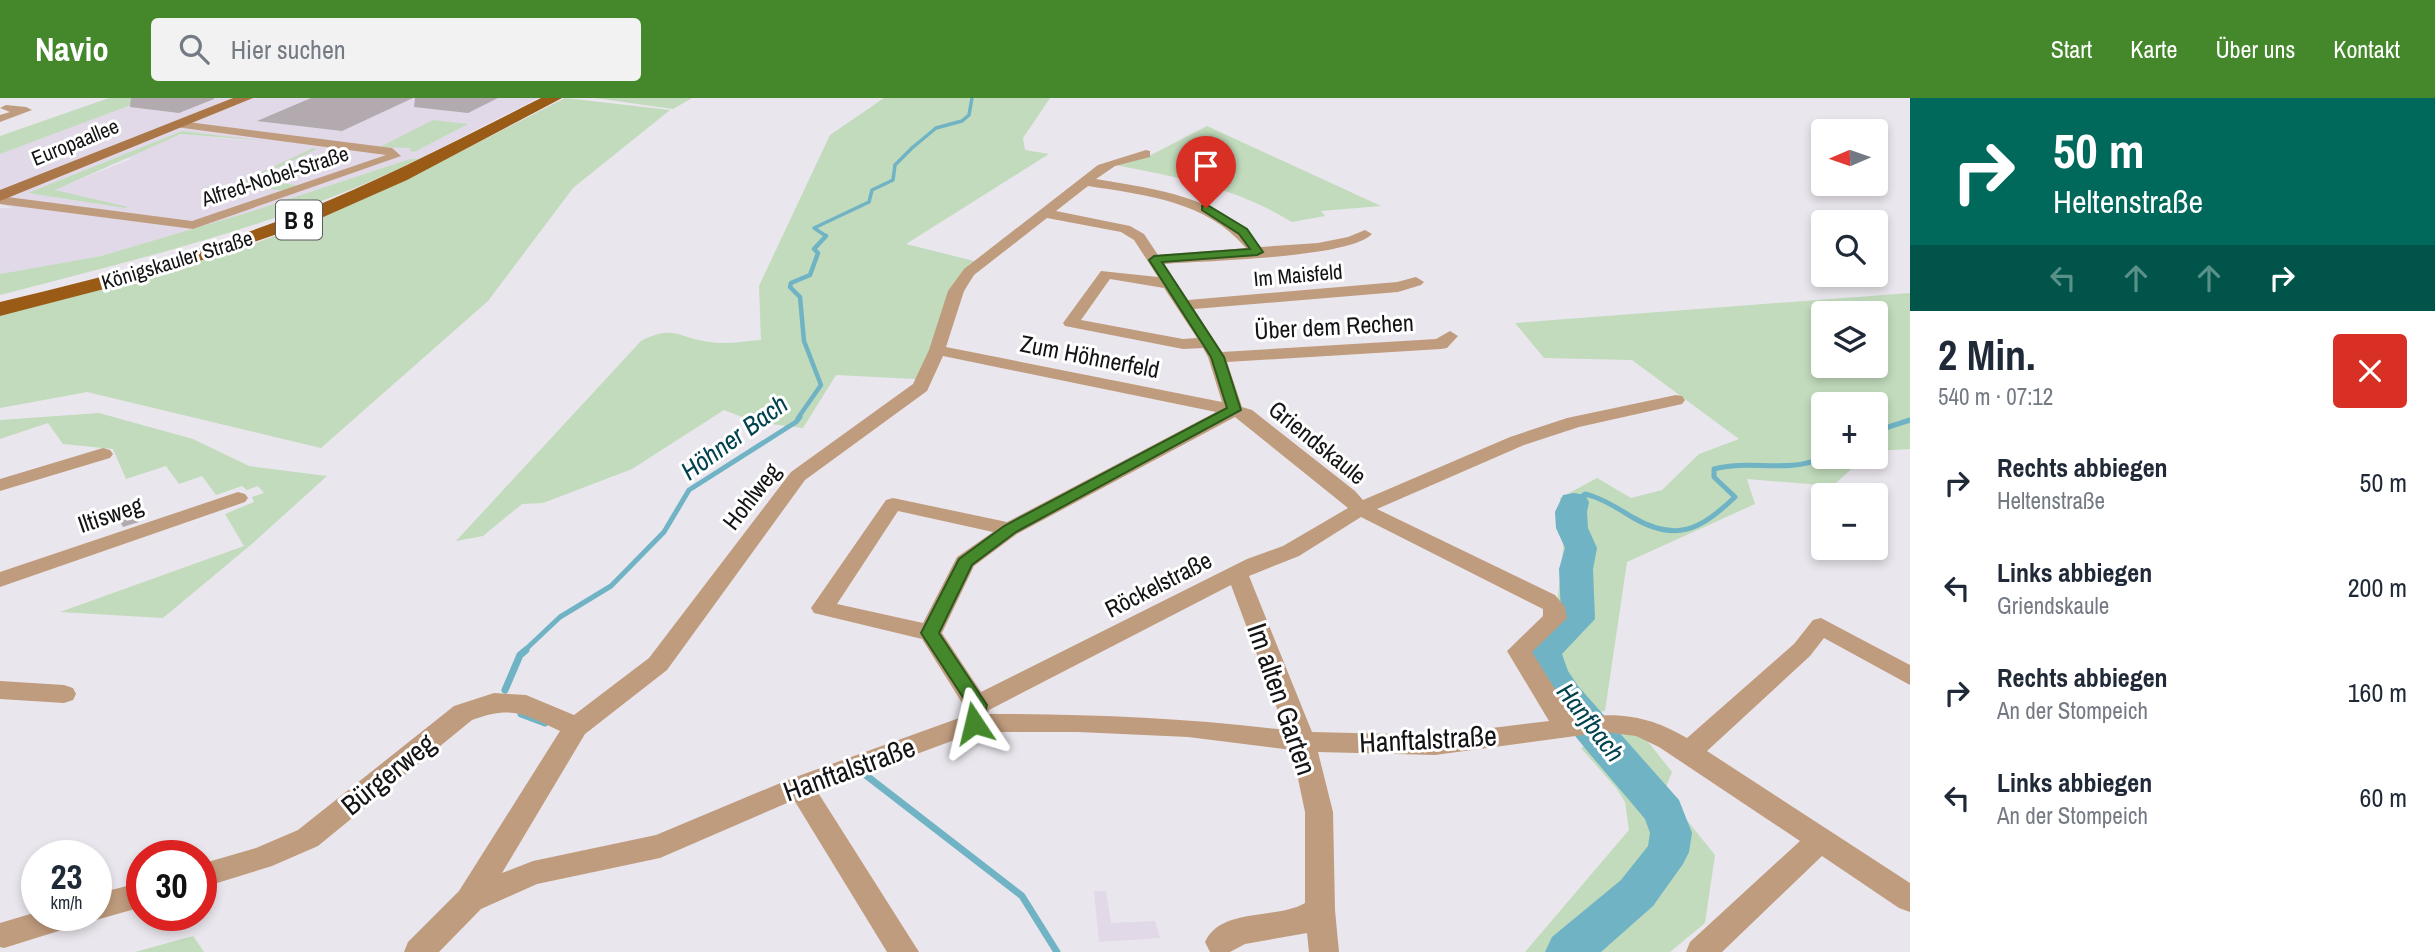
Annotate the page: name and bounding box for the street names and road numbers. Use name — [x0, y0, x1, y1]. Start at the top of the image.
street label: Europaallee — [27, 111, 123, 173]
street label: Alfred-Nobel-Straße — [197, 139, 352, 214]
road number: B 8 — [276, 200, 322, 239]
street label: Königskauler Straße — [98, 223, 256, 297]
street label: Im Maisfeld — [1252, 257, 1344, 293]
street label: Über dem Rechen — [1253, 306, 1415, 346]
street label: Zum Höhnerfeld — [1018, 327, 1162, 385]
street label: Griendskaule — [1262, 393, 1374, 491]
street label: Hohlweg — [715, 456, 787, 536]
street label: Iltisweg — [73, 488, 147, 540]
street label: Röckelstraße — [1099, 543, 1217, 625]
street label: Im alten Garten — [1238, 618, 1326, 780]
street label: Hanftalstraße — [1358, 716, 1498, 762]
street label: Bürgerweg — [333, 724, 443, 824]
street label: Hanftalstraße — [778, 728, 920, 810]

